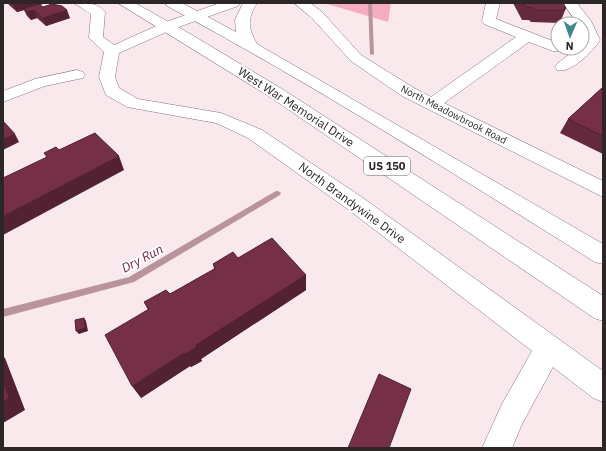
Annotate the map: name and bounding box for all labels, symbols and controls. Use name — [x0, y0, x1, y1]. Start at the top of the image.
north arrow — [550, 16, 590, 56]
text: N — [565, 39, 574, 53]
street label: West War Memorial Drive — [235, 63, 357, 150]
street label: North Meadowbrook Road — [399, 82, 509, 147]
road number: US 150 — [364, 157, 410, 175]
street label: North Brandywine Drive — [296, 159, 409, 247]
water label: Dry Run — [118, 240, 166, 277]

